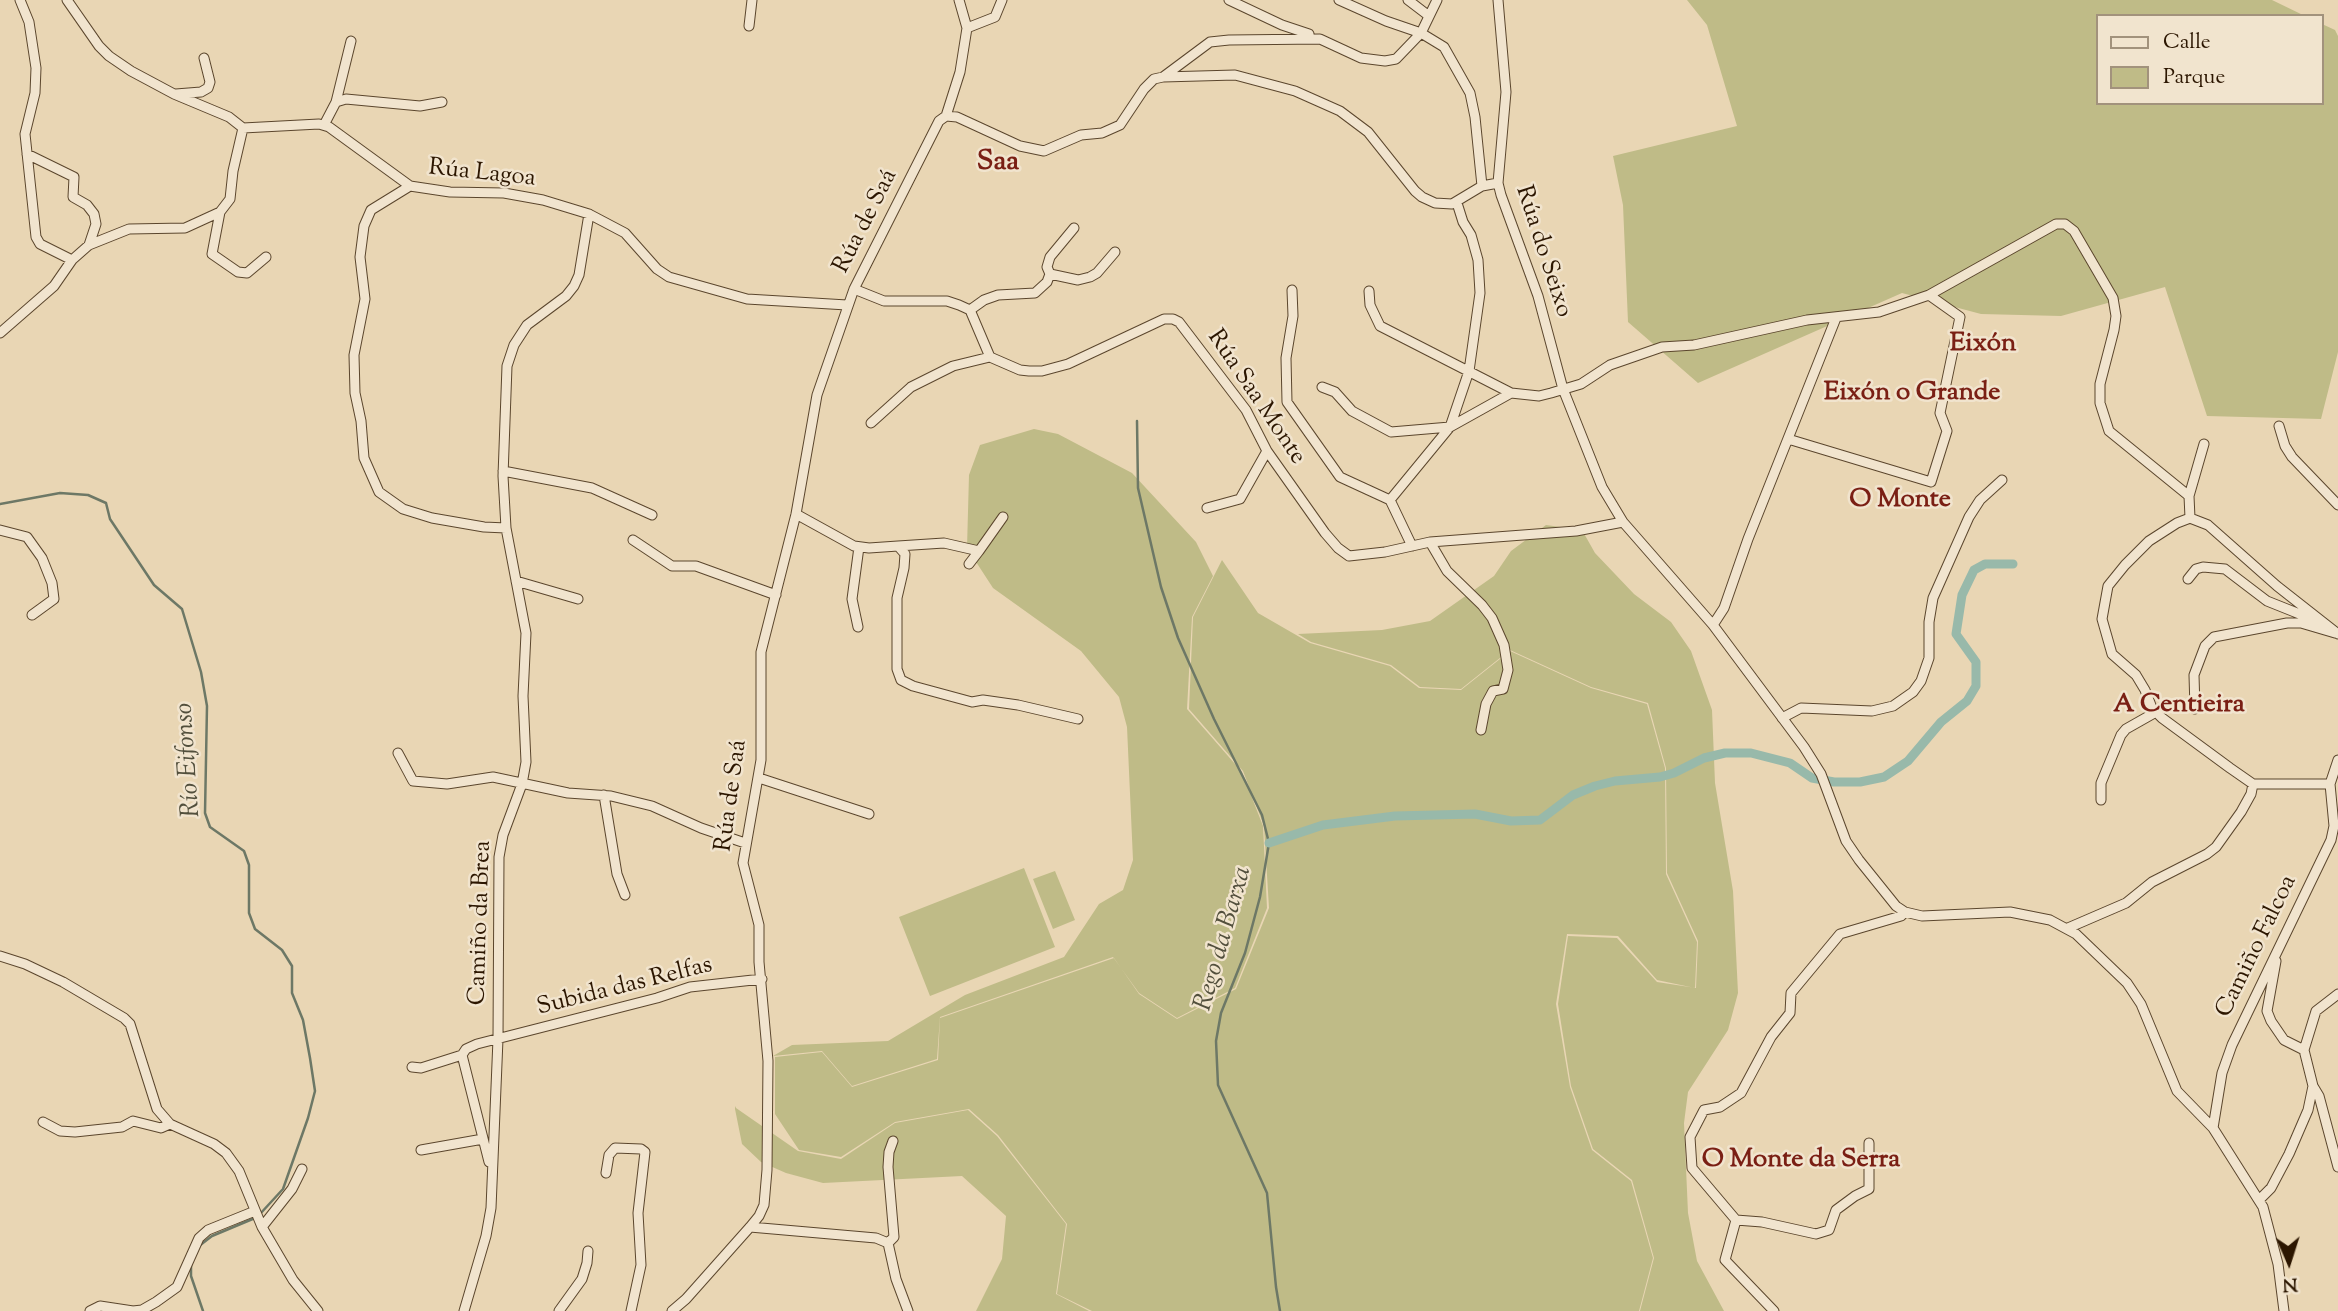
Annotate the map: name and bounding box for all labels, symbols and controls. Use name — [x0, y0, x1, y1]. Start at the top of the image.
legend — [2096, 14, 2324, 105]
text: Calle — [2163, 28, 2211, 58]
text: Parque — [2163, 63, 2225, 93]
district label: Saa — [977, 147, 1019, 181]
street label: Rúa Lagoa — [427, 155, 537, 195]
street label: Rúa de Saá — [829, 165, 905, 279]
street label: Rúa do Seixo — [1507, 183, 1577, 321]
street label: Rúa Saa Monte — [1199, 325, 1311, 471]
district label: Eixón — [1950, 330, 2016, 362]
district label: Eixón o Grande — [1824, 379, 2000, 411]
district label: O Monte — [1849, 486, 1951, 518]
district label: A Centieira — [2113, 691, 2245, 723]
water label: Río Eifonso — [170, 702, 210, 818]
street label: Rúa de Saá — [711, 738, 755, 854]
street label: Camiño da Brea — [465, 840, 499, 1006]
water label: Rego da Barxa — [1190, 863, 1260, 1015]
street label: Camiño Falcoa — [2211, 871, 2305, 1023]
street label: Subida das Relfas — [534, 952, 716, 1024]
district label: O Monte da Serra — [1702, 1146, 1900, 1178]
north arrow — [2254, 1227, 2324, 1297]
text: N — [2282, 1270, 2298, 1297]

